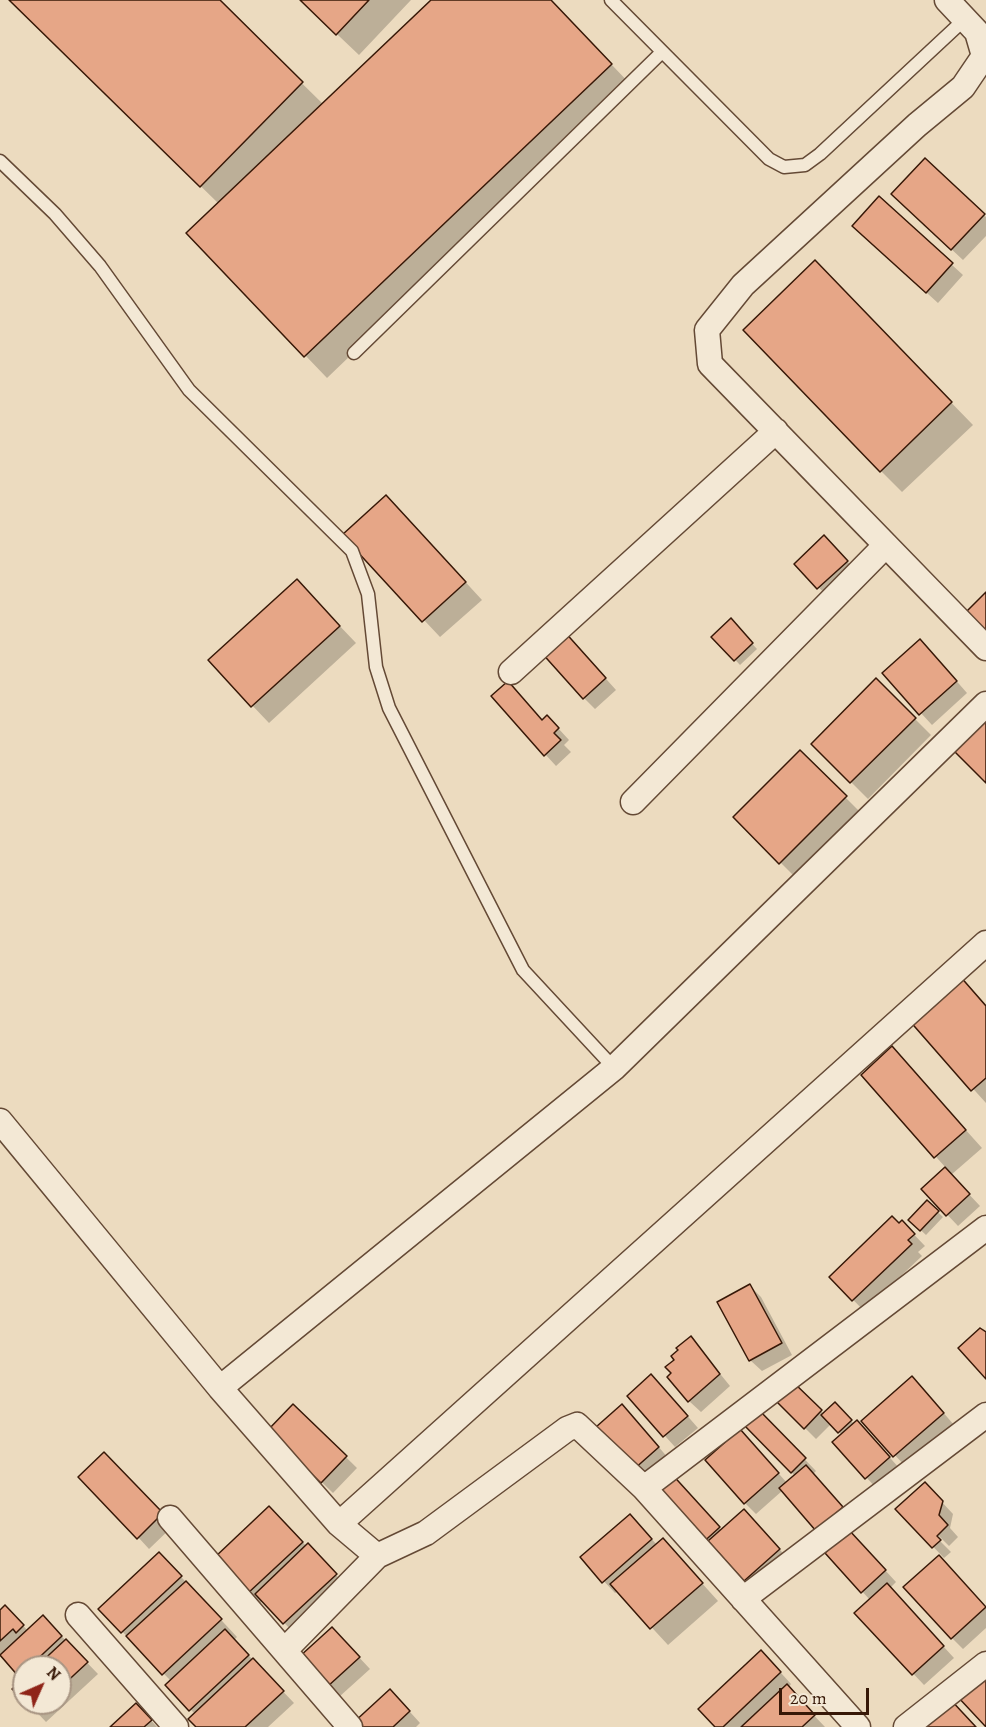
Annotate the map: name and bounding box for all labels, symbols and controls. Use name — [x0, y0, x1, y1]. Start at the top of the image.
north arrow — [12, 1655, 72, 1715]
text: N — [41, 1662, 65, 1686]
scale bar — [782, 1676, 872, 1714]
text: 20 m — [790, 1686, 827, 1710]

